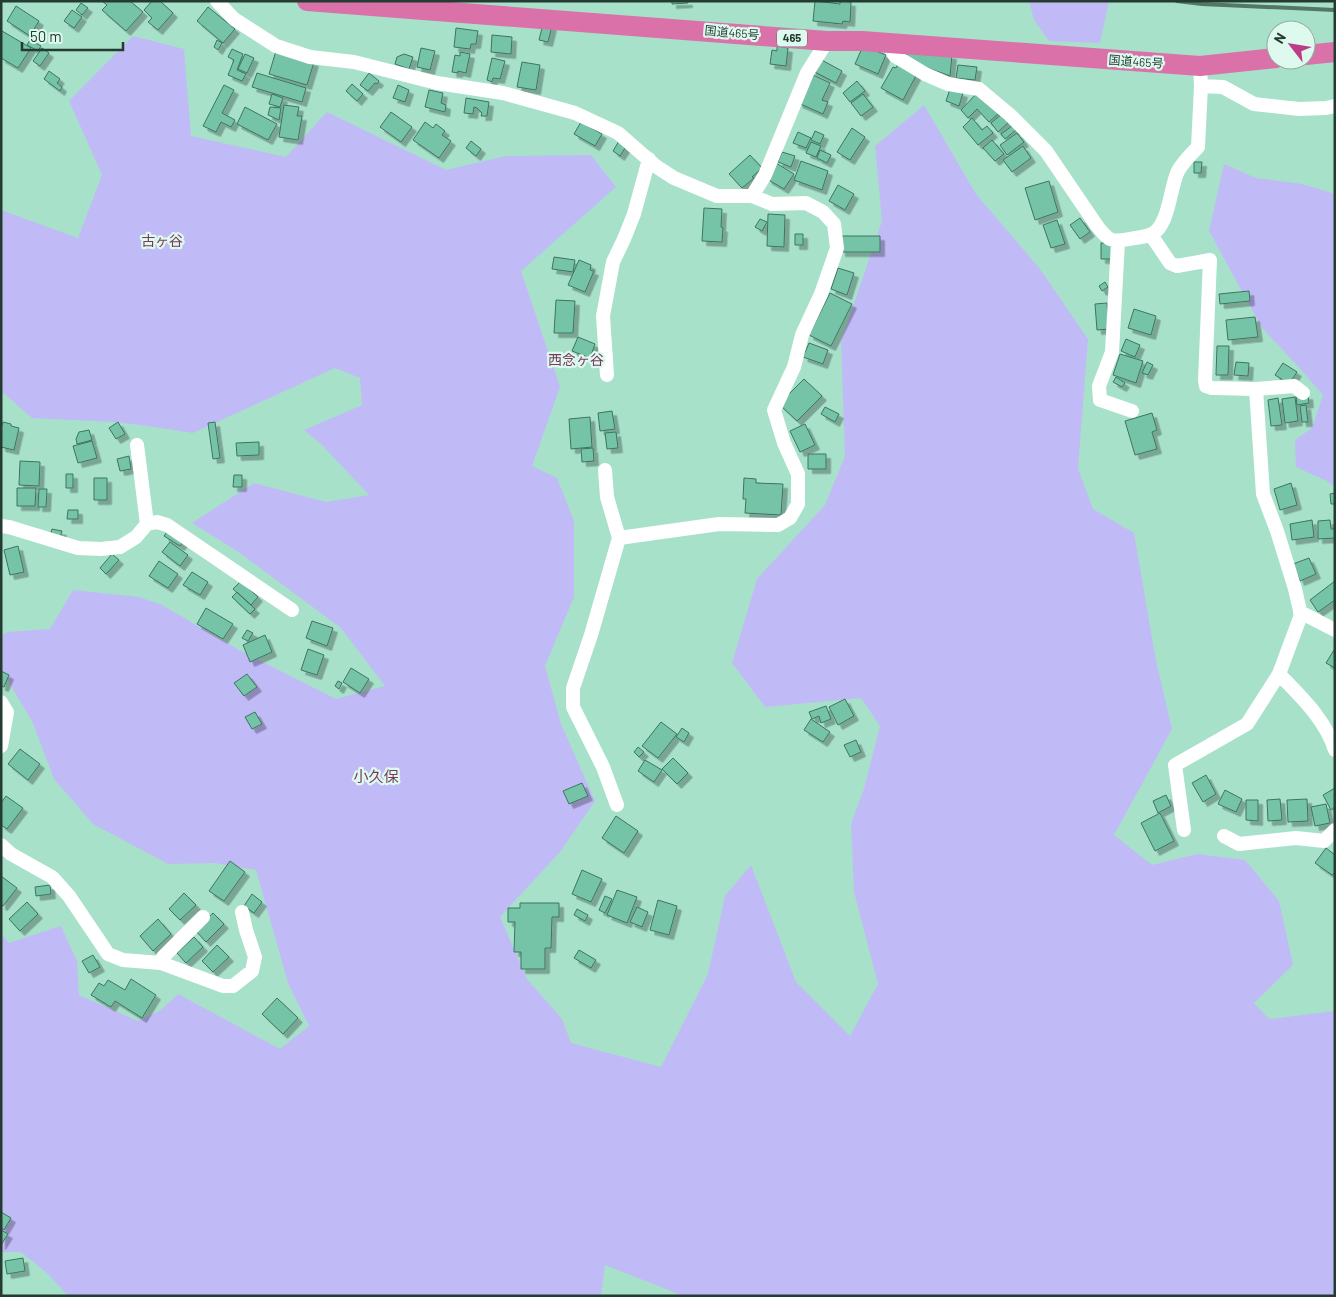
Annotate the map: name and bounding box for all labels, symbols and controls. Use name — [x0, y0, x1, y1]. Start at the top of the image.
scale bar — [22, 20, 124, 52]
north arrow — [1266, 20, 1316, 70]
street label: 国道465号 — [704, 23, 760, 41]
text: 50 m — [30, 27, 62, 45]
road number: 465 — [777, 29, 807, 46]
text: N — [1270, 30, 1289, 46]
street label: 国道465号 — [1108, 52, 1164, 70]
district label: 古ヶ谷 — [141, 232, 183, 249]
district label: 西念ヶ谷 — [548, 351, 604, 368]
district label: 小久保 — [353, 767, 399, 785]

